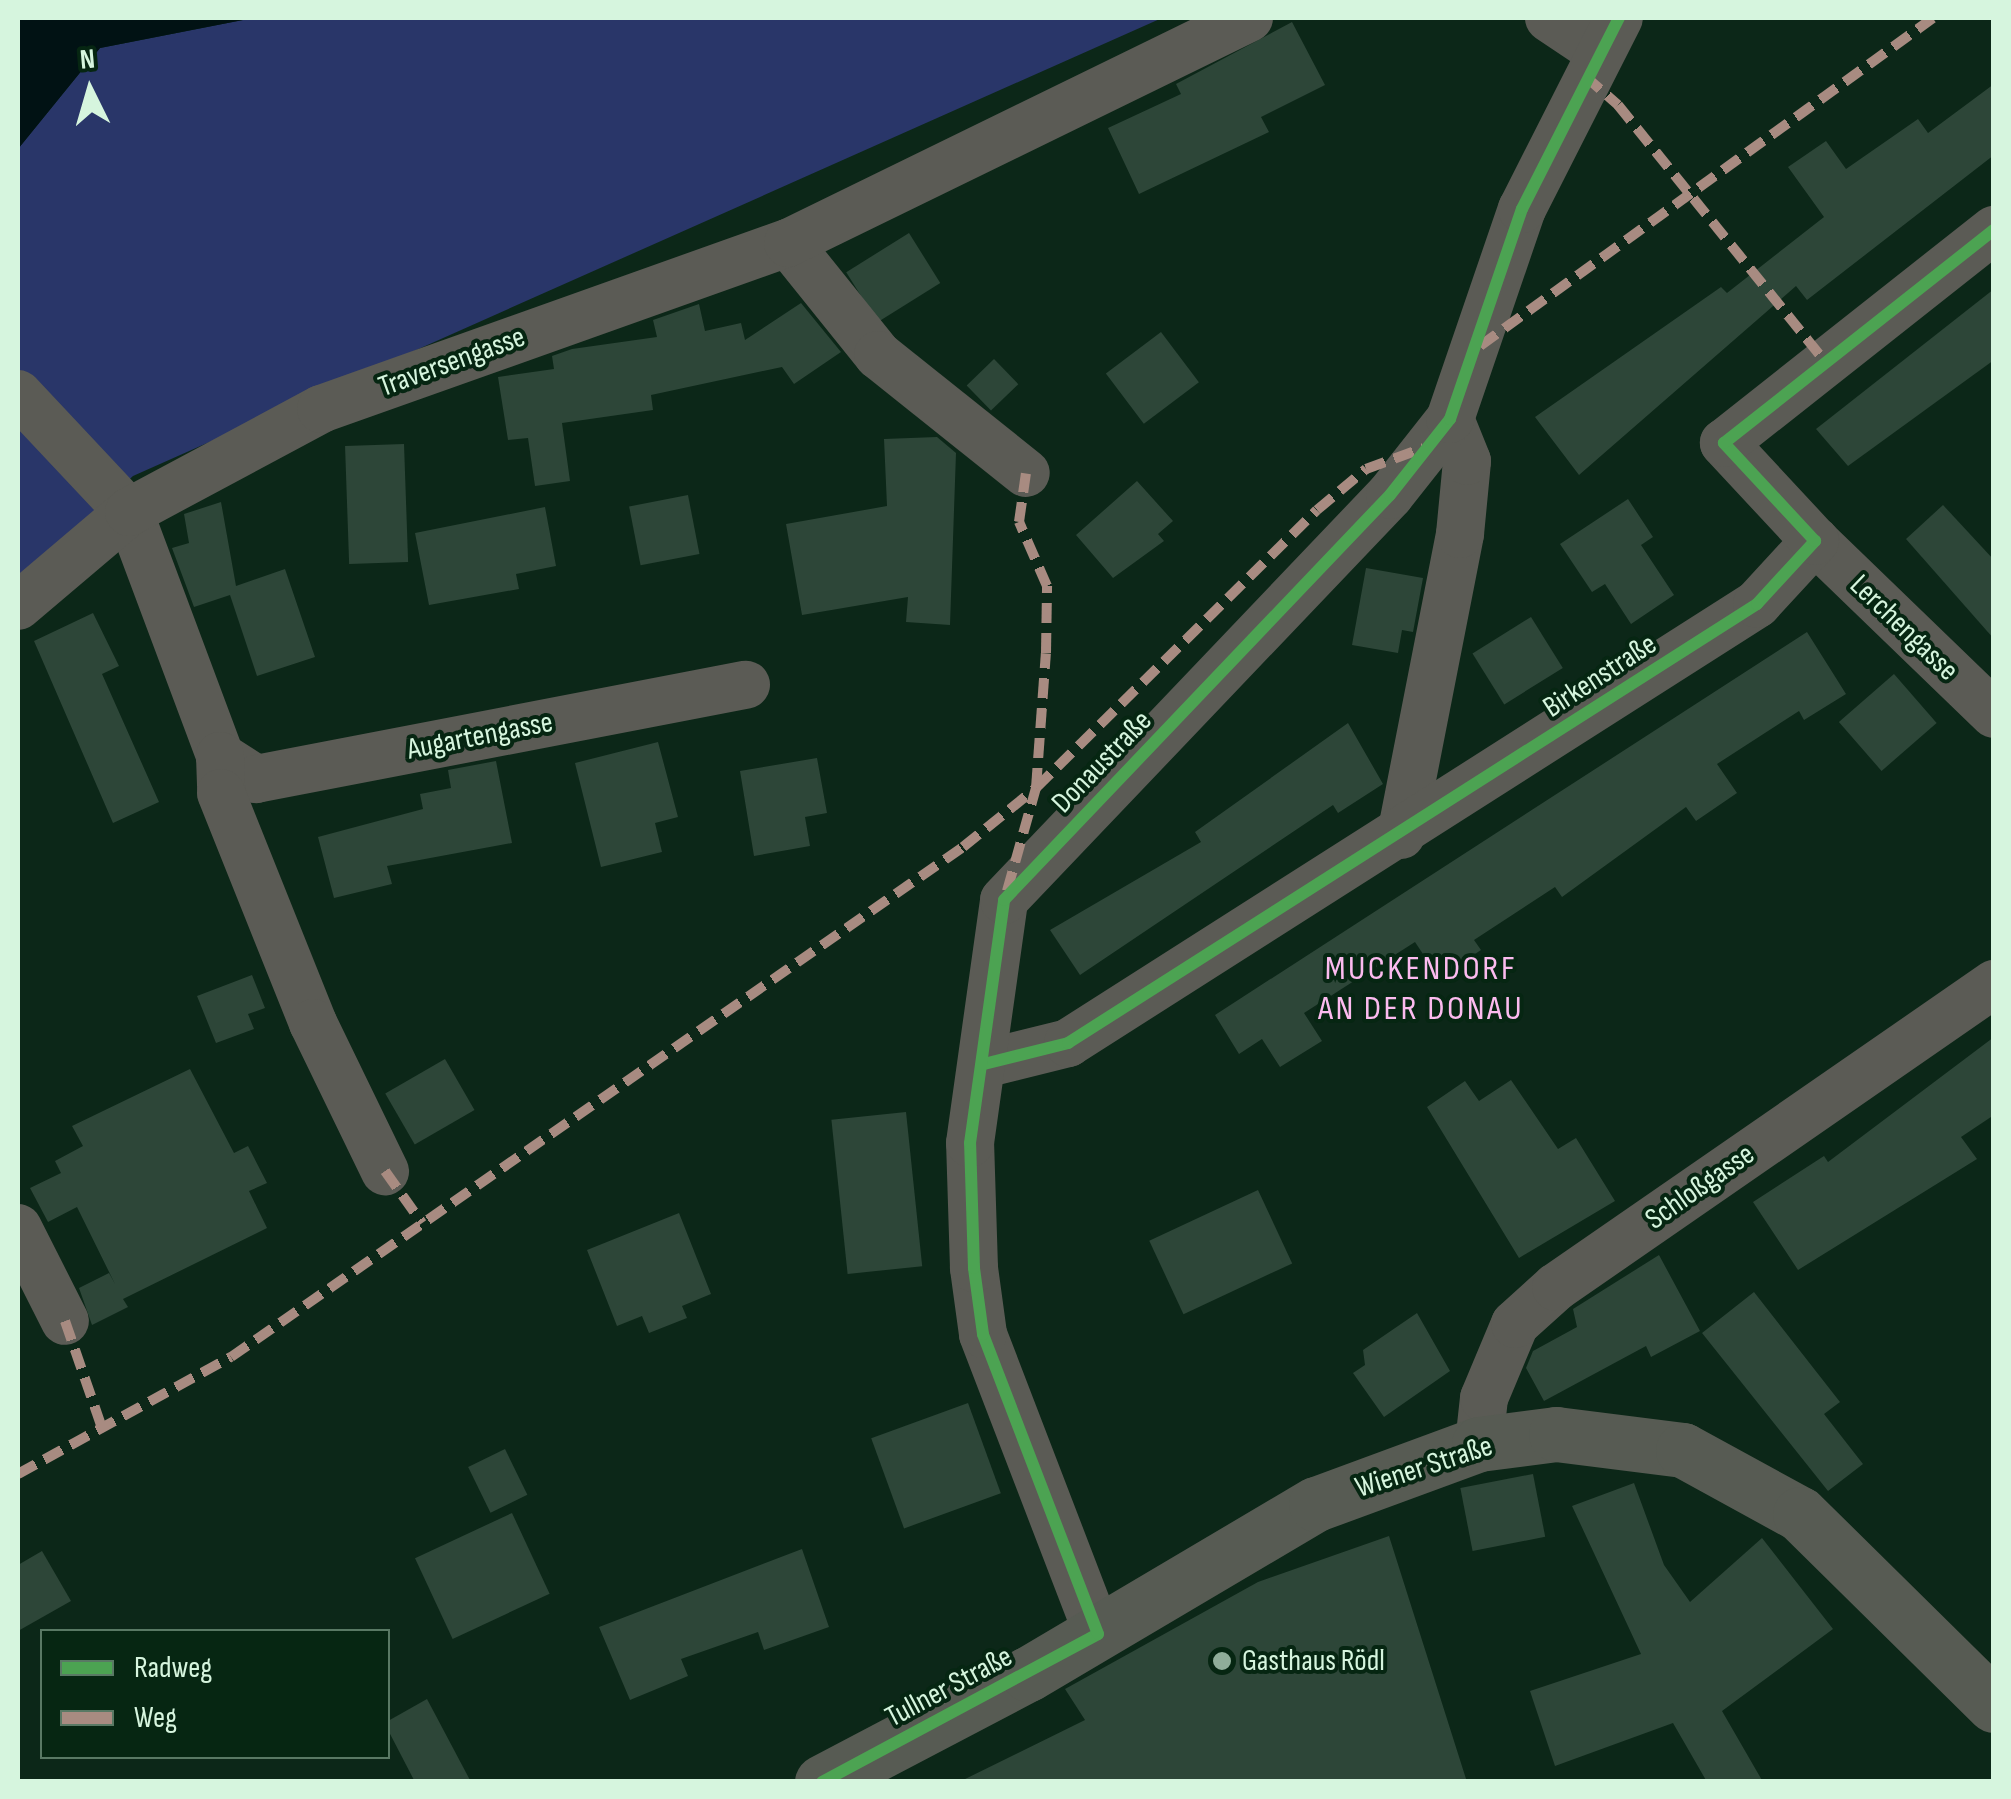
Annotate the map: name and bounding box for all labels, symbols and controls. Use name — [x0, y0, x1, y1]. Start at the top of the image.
north arrow — [40, 40, 140, 140]
text: N — [78, 43, 96, 77]
street label: Traversengasse — [374, 319, 530, 405]
street label: Lerchengasse — [1842, 567, 1966, 689]
street label: Birkenstraße — [1537, 626, 1663, 726]
street label: Donaustraße — [1044, 703, 1160, 821]
street label: Augartengasse — [404, 704, 556, 768]
district label: MUCKENDORF AN DER DONAU — [1318, 948, 1524, 1030]
street label: Schloßgasse — [1639, 1136, 1761, 1238]
street label: Wiener Straße — [1351, 1428, 1497, 1506]
legend — [40, 1629, 390, 1759]
street label: Tullner Straße — [879, 1639, 1019, 1735]
place label: Gasthaus Rödl — [1242, 1643, 1385, 1679]
text: Radweg — [134, 1650, 212, 1686]
marker: Gasthaus Rödl — [1211, 1650, 1233, 1672]
text: Weg — [134, 1700, 177, 1736]

